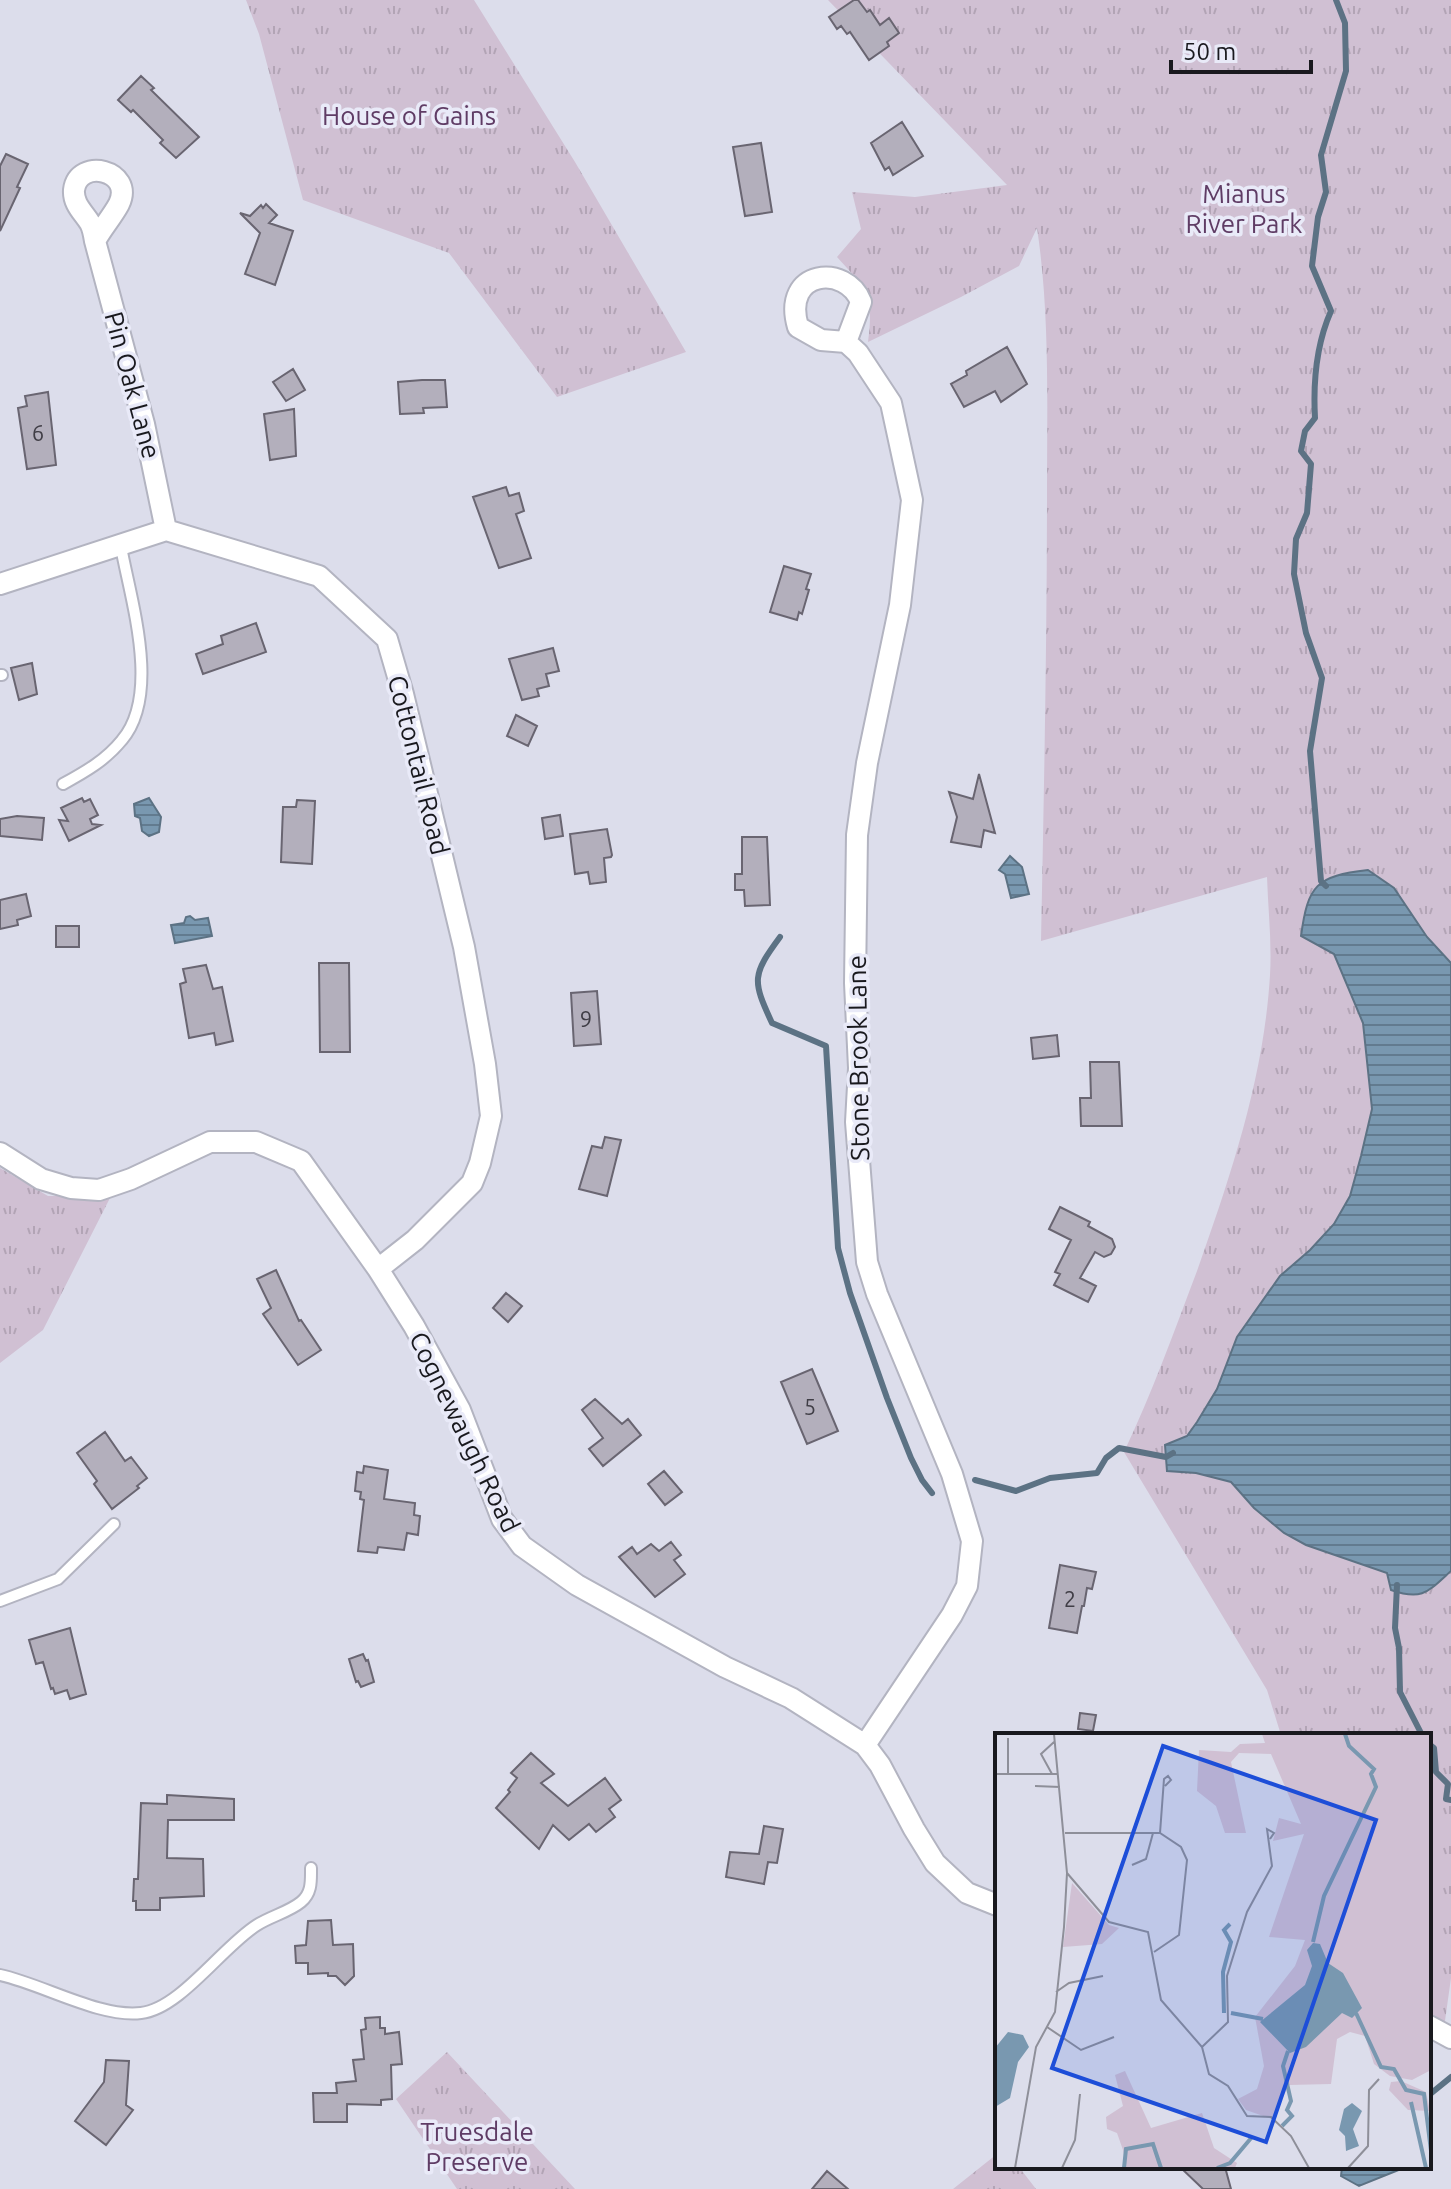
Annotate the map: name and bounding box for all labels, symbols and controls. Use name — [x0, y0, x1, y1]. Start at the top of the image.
scale bar — [1171, 24, 1311, 74]
text: 50 m — [1183, 38, 1236, 65]
park label: House of Gains — [322, 101, 496, 130]
park label: Mianus River Park — [1186, 179, 1302, 238]
street label: Pin Oak Lane — [99, 308, 167, 462]
house number: 6 — [32, 420, 44, 445]
street label: Cottontail Road — [383, 672, 455, 858]
street label: Stone Brook Lane — [842, 955, 874, 1161]
house number: 9 — [580, 1006, 592, 1031]
street label: Cognewaugh Road — [404, 1327, 526, 1537]
house number: 5 — [804, 1394, 816, 1419]
house number: 2 — [1064, 1586, 1076, 1611]
inset map — [995, 1733, 1431, 2169]
park label: Truesdale Preserve — [420, 2117, 534, 2176]

